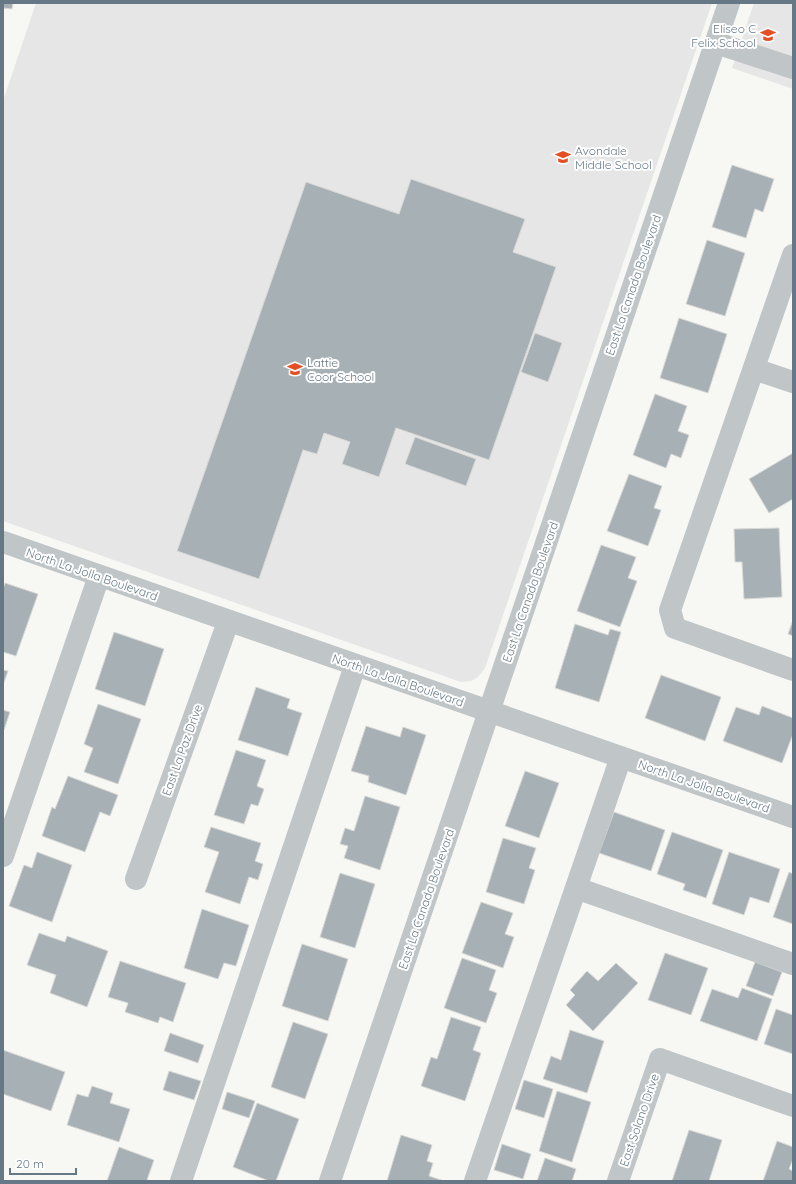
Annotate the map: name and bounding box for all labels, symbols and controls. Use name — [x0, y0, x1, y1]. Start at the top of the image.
place label: Eliseo C Felix School — [691, 21, 756, 50]
school or university icon: Eliseo C Felix School — [759, 26, 777, 44]
place label: Avondale Middle School — [575, 143, 652, 172]
school or university icon: Avondale Middle School — [554, 148, 572, 166]
street label: East La Canada Boulevard — [602, 213, 664, 357]
place label: Lattie Coor School — [307, 355, 374, 384]
school or university icon: Lattie Coor School — [286, 360, 304, 378]
street label: East La Canada Boulevard — [499, 520, 561, 664]
street label: North La Jolla Boulevard — [24, 544, 160, 604]
street label: North La Jolla Boulevard — [330, 650, 466, 710]
street label: East La Paz Drive — [158, 702, 206, 798]
street label: North La Jolla Boulevard — [636, 756, 772, 816]
street label: East La Canada Boulevard — [395, 827, 457, 971]
street label: East Solano Drive — [616, 1071, 662, 1169]
scale bar — [10, 1150, 76, 1176]
text: 20 m — [16, 1156, 44, 1171]

